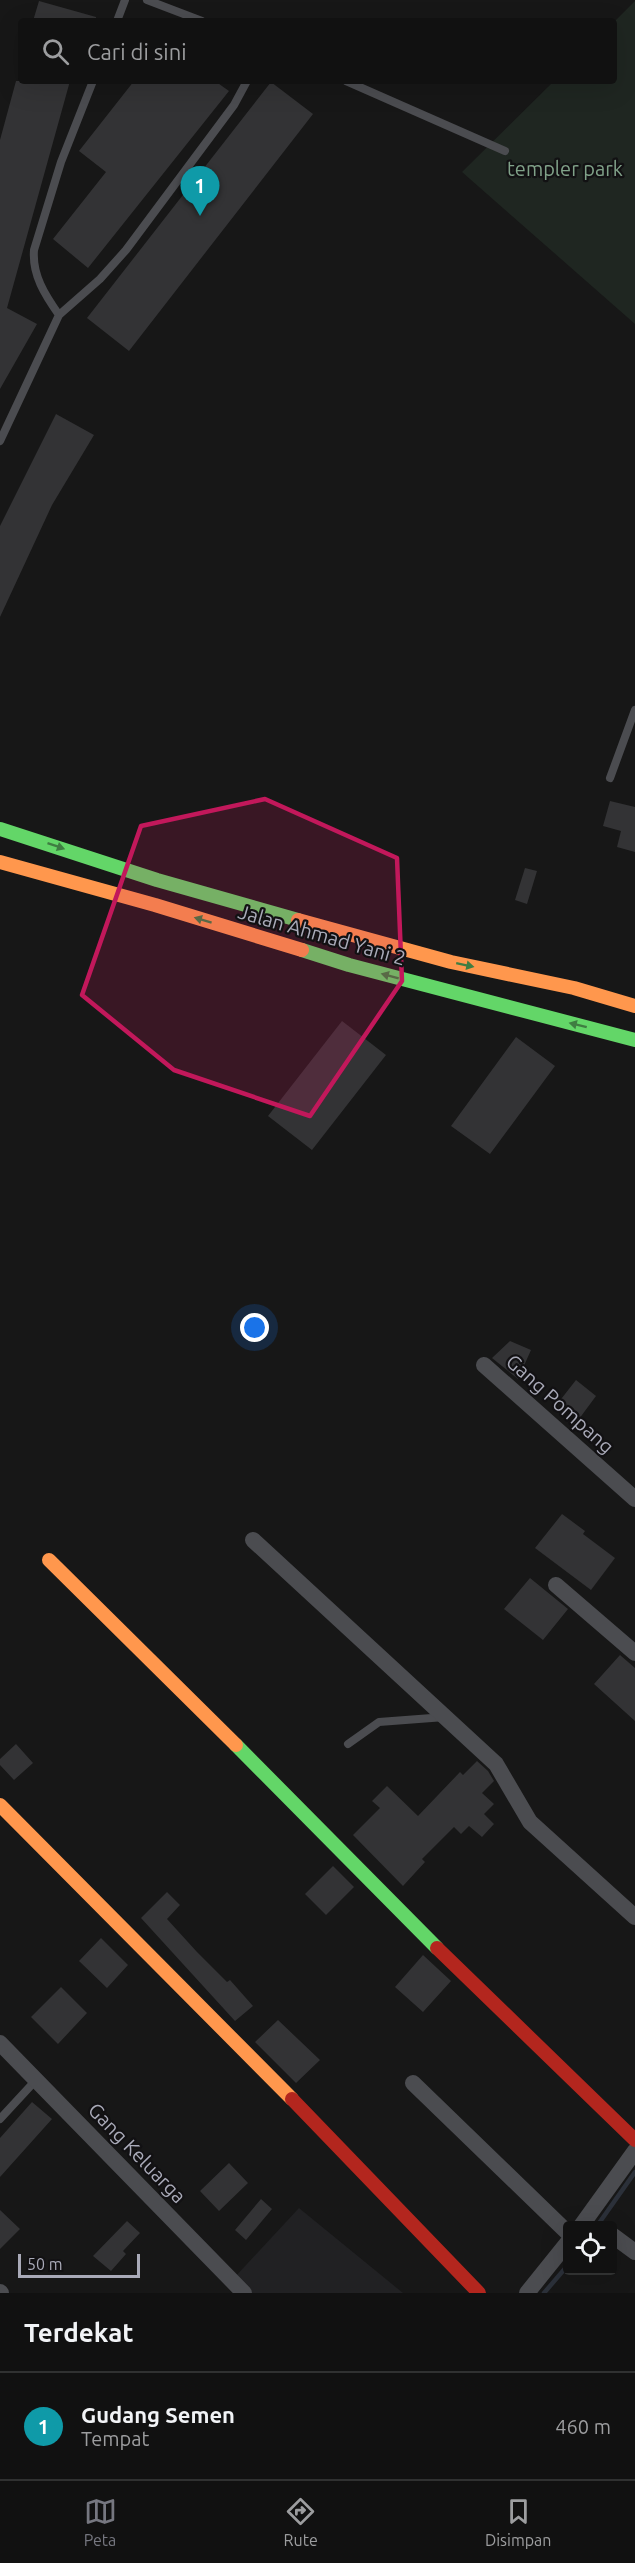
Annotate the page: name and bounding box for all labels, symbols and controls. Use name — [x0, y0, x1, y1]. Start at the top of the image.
search box — [18, 18, 617, 84]
icon: search — [39, 35, 72, 68]
text: Cari di sini — [87, 39, 187, 64]
park label: templer park — [507, 157, 623, 180]
pin: 1 — [180, 166, 220, 216]
one-way arrow — [47, 842, 65, 851]
street label: Jalan Ahmad Yani 2 — [236, 900, 409, 969]
one-way arrow — [194, 915, 212, 924]
one-way arrow — [456, 961, 475, 970]
one-way arrow — [380, 971, 398, 980]
one-way arrow — [569, 1020, 587, 1030]
your location — [240, 1313, 269, 1342]
street label: Gang Pompang — [502, 1349, 619, 1458]
street label: Gang Keluarga — [84, 2098, 191, 2207]
map controls — [563, 2221, 617, 2275]
button: locate — [563, 2221, 617, 2275]
scale bar — [18, 2251, 140, 2278]
text: 50 m — [27, 2255, 63, 2273]
text: Terdekat — [24, 2318, 134, 2347]
text: Gudang Semen — [81, 2402, 235, 2427]
text: 1 — [38, 2415, 49, 2438]
text: 460 m — [555, 2415, 611, 2438]
text: Tempat — [81, 2427, 149, 2450]
tab: Peta — [84, 2495, 117, 2549]
tab: Rute — [284, 2495, 318, 2549]
tab: Disimpan — [485, 2495, 551, 2549]

